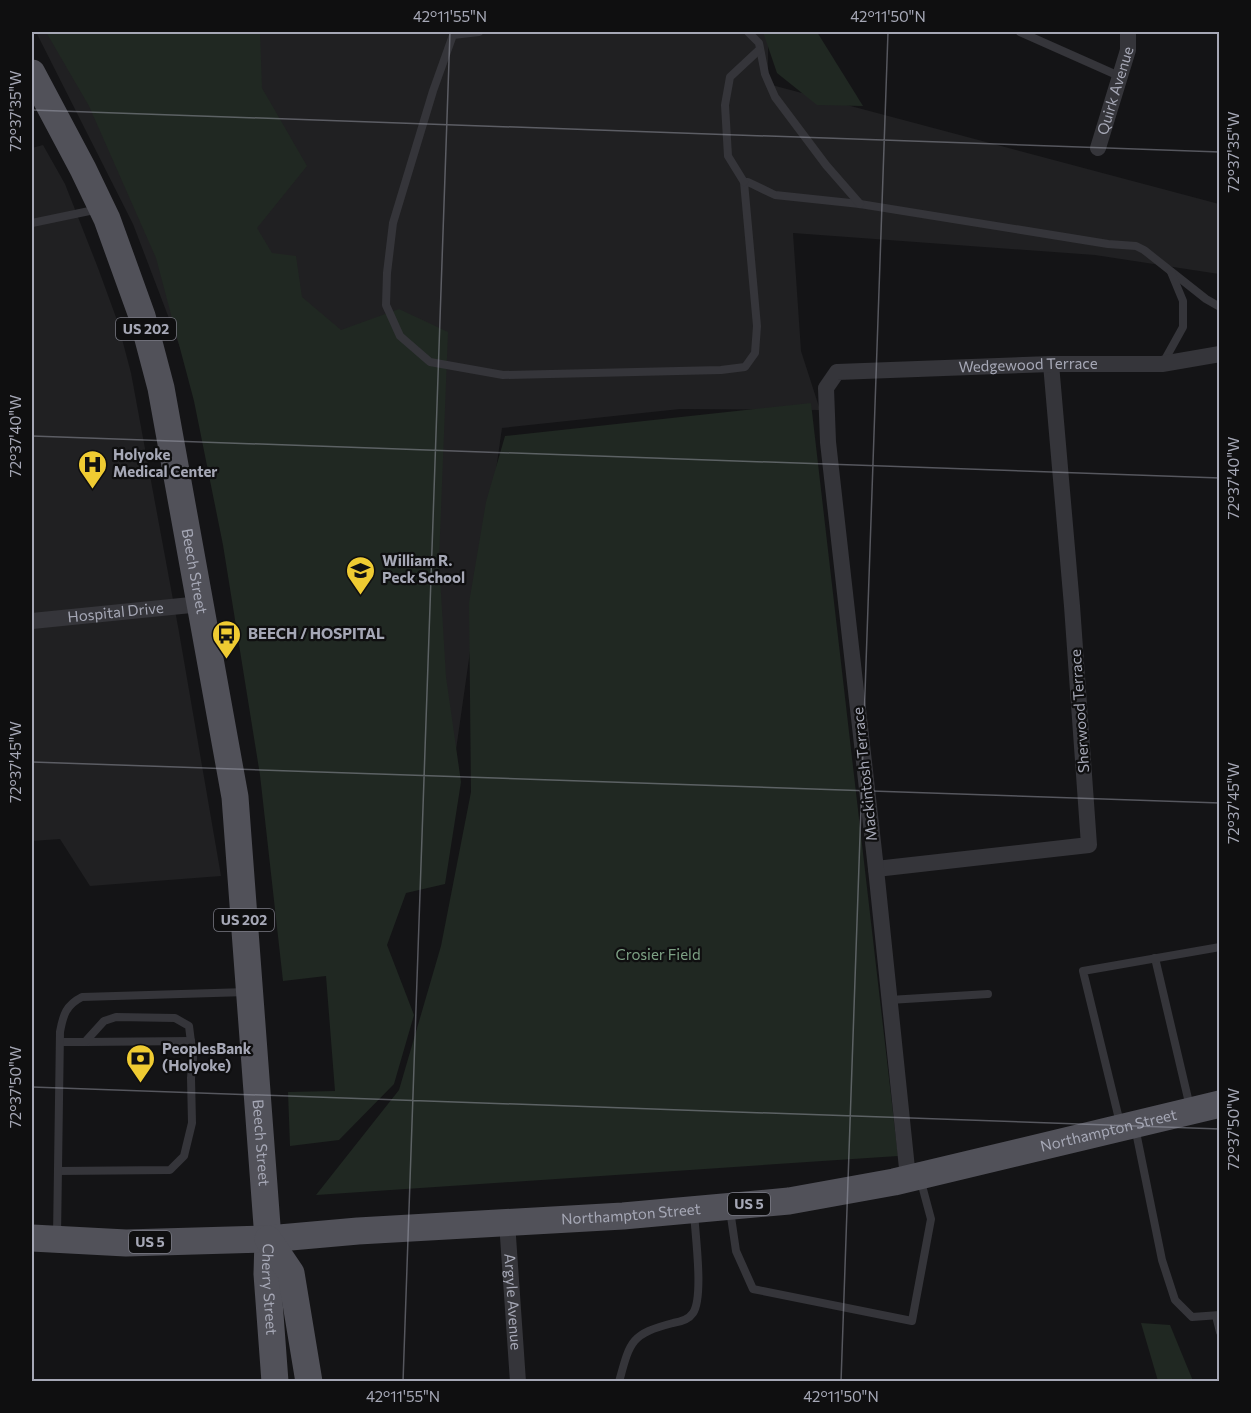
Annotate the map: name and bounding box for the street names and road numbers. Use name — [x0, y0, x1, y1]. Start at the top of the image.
street label: Quirk Avenue — [1093, 44, 1137, 137]
road number: US 202 — [116, 318, 176, 340]
street label: Wedgewood Terrace — [958, 354, 1098, 375]
street label: Beech Street — [179, 527, 212, 615]
street label: Hospital Drive — [67, 598, 165, 625]
street label: Sherwood Terrace — [1066, 649, 1092, 773]
street label: Mackintosh Terrace — [848, 706, 880, 842]
road number: US 202 — [214, 909, 274, 931]
street label: Beech Street — [250, 1099, 274, 1187]
street label: Northampton Street — [1038, 1105, 1178, 1155]
road number: US 5 — [728, 1193, 770, 1215]
street label: Northampton Street — [561, 1199, 701, 1227]
road number: US 5 — [129, 1231, 171, 1253]
street label: Cherry Street — [259, 1243, 282, 1336]
street label: Argyle Avenue — [501, 1253, 526, 1351]

